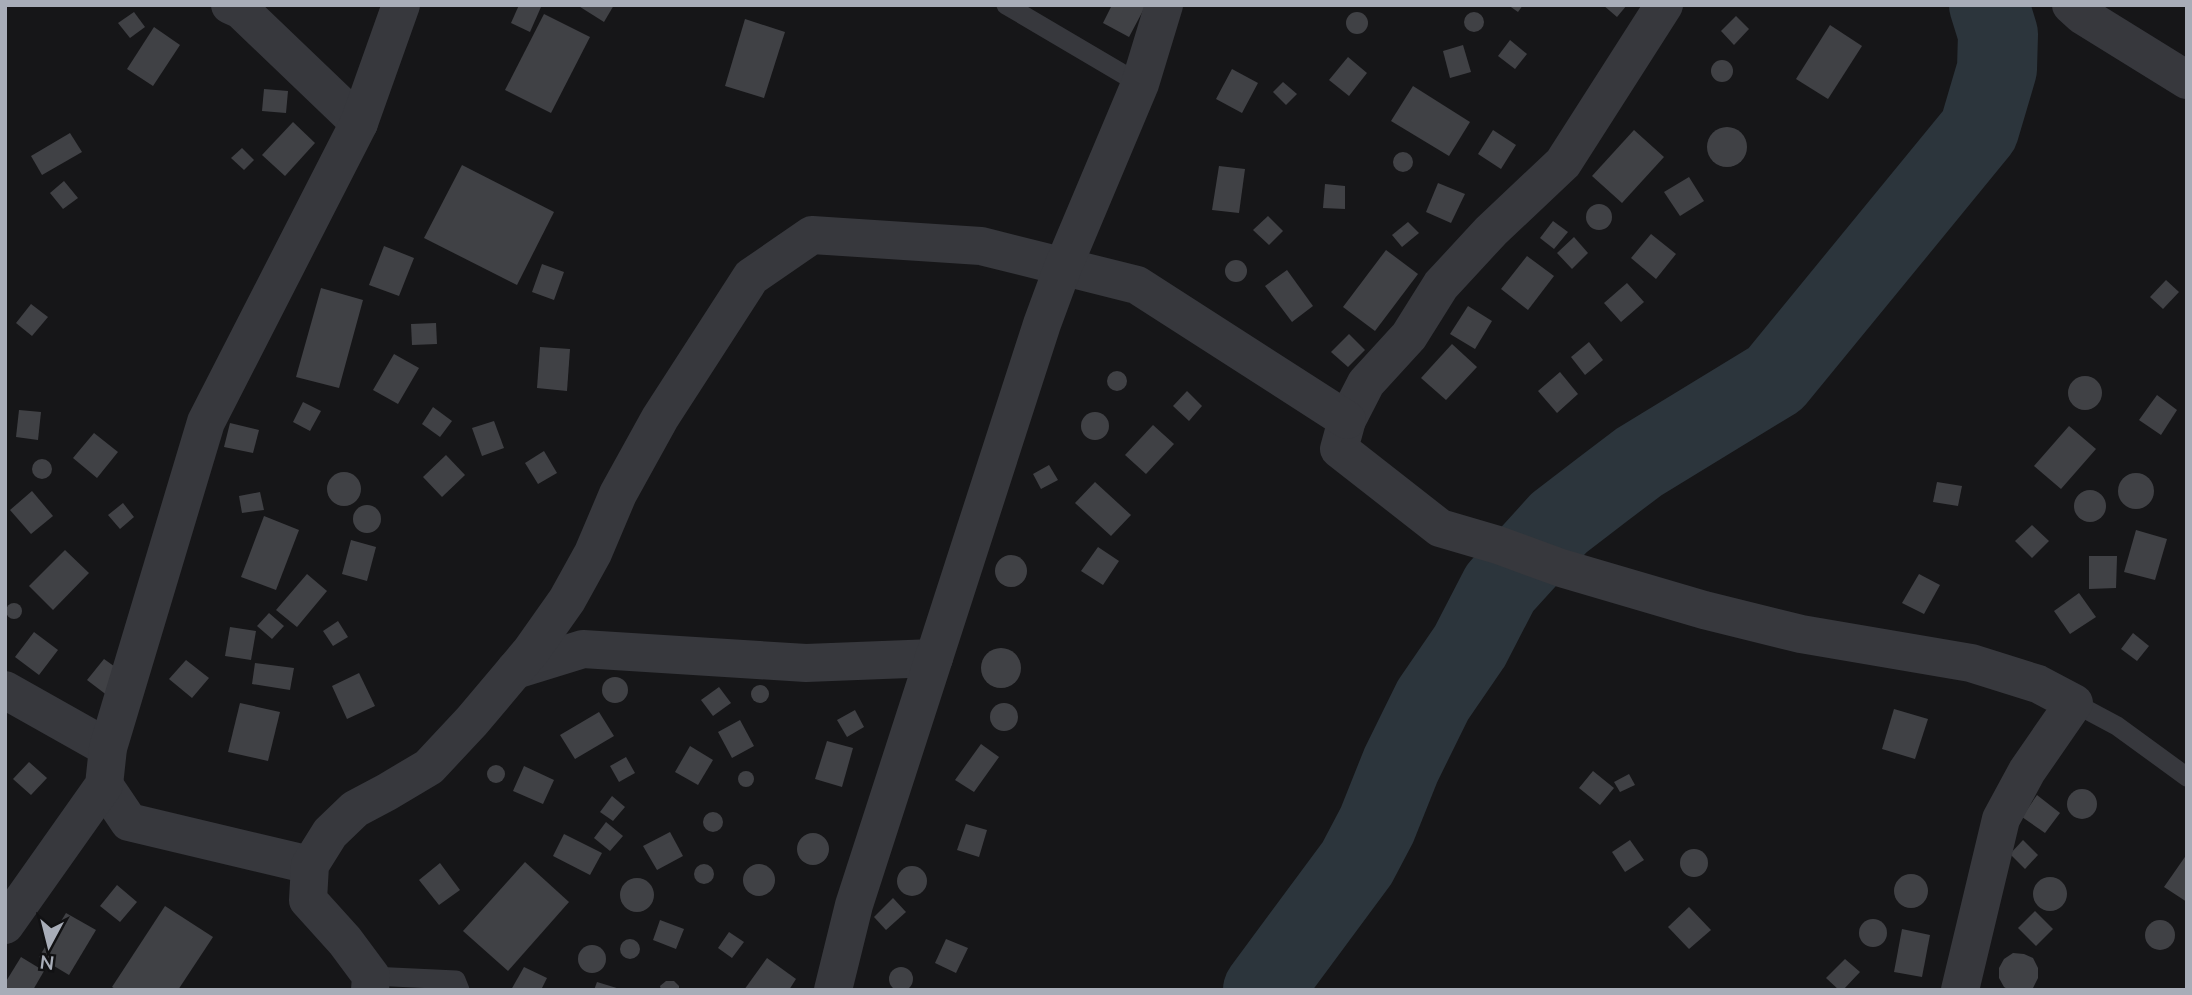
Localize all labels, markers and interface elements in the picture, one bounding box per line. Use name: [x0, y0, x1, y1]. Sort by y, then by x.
north arrow: [14, 911, 84, 981]
text: N: [38, 950, 56, 976]

